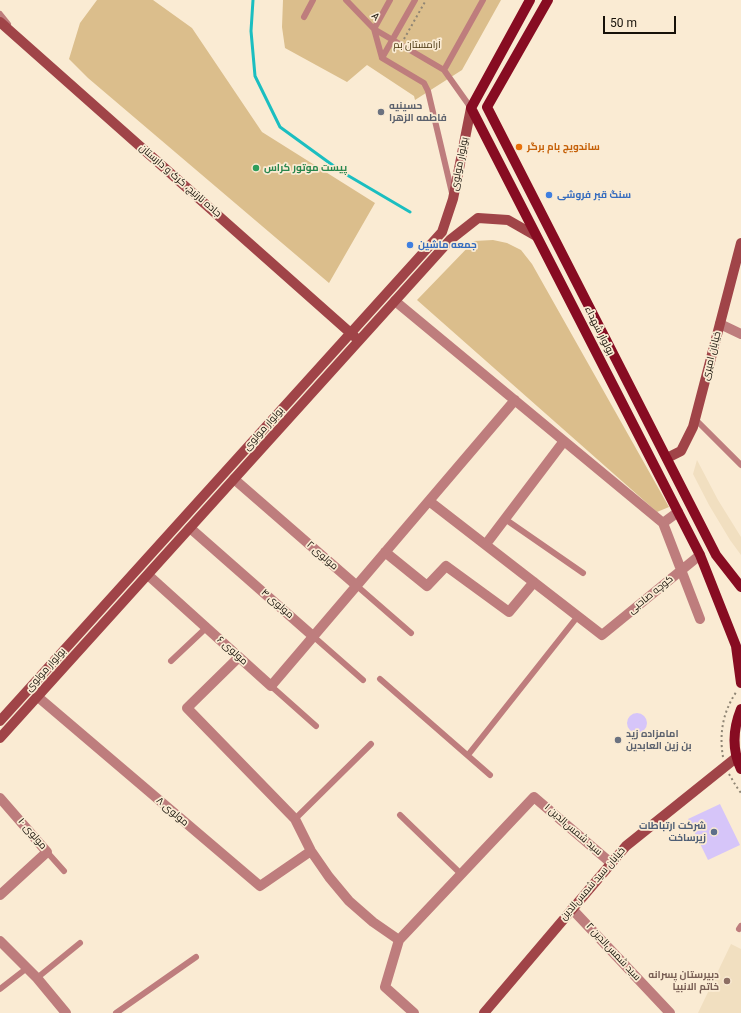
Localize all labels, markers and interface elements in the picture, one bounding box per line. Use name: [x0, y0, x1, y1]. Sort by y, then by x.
scale bar: [605, 8, 678, 34]
street label: A: [368, 10, 382, 24]
text: 50 m: [610, 16, 637, 30]
park label: آرامستان بم: [393, 39, 441, 51]
place label: حسینیه فاطمه الزهرا: [389, 100, 447, 124]
marker: حسینیه فاطمه الزهرا: [376, 107, 386, 117]
street label: بولوار مولوی: [449, 136, 471, 192]
place label: ساندویچ بام برگر: [527, 141, 600, 153]
street label: جاده نارتیچ، کرک و دارستان: [136, 142, 224, 220]
marker: ساندویچ بام برگر: [514, 142, 524, 152]
place label: پیست موتور کراس: [264, 162, 347, 174]
marker: پیست موتور کراس: [251, 163, 261, 173]
place label: سنگ قبر فروشی: [557, 189, 631, 201]
marker: سنگ قبر فروشی: [544, 190, 554, 200]
place label: جمعه ماشین: [418, 239, 477, 251]
marker: جمعه ماشین: [405, 240, 415, 250]
street label: بولوار شهداء: [582, 305, 616, 357]
street label: خیابان امیری: [700, 330, 724, 382]
street label: بولوار مولوی: [241, 405, 287, 453]
street label: مولوی ۲: [304, 539, 340, 573]
street label: کوچه صاحبی: [626, 573, 676, 617]
street label: مولوی ۴: [258, 587, 296, 621]
street label: مولوی ۶: [214, 634, 250, 668]
street label: بولوار مولوی: [23, 646, 69, 694]
place label: امامزاده زید بن زین العابدین: [626, 728, 692, 752]
marker: امامزاده زید بن زین العابدین: [613, 735, 623, 745]
street label: مولوی ۸: [153, 795, 191, 829]
street label: سید شمس‌الدین ۱: [542, 802, 604, 858]
street label: مولوی ۱۰: [15, 816, 49, 852]
place label: شرکت ارتباطات زیرساخت: [639, 820, 706, 844]
marker: شرکت ارتباطات زیرساخت: [709, 827, 719, 837]
street label: خیابان سید شمس‌الدین: [558, 845, 628, 923]
street label: سید شمس‌الدین ۲: [583, 921, 643, 983]
place label: دبیرستان پسرانه خاتم الانبیا: [648, 969, 719, 992]
marker: دبیرستان پسرانه خاتم الانبیا: [722, 976, 732, 986]

